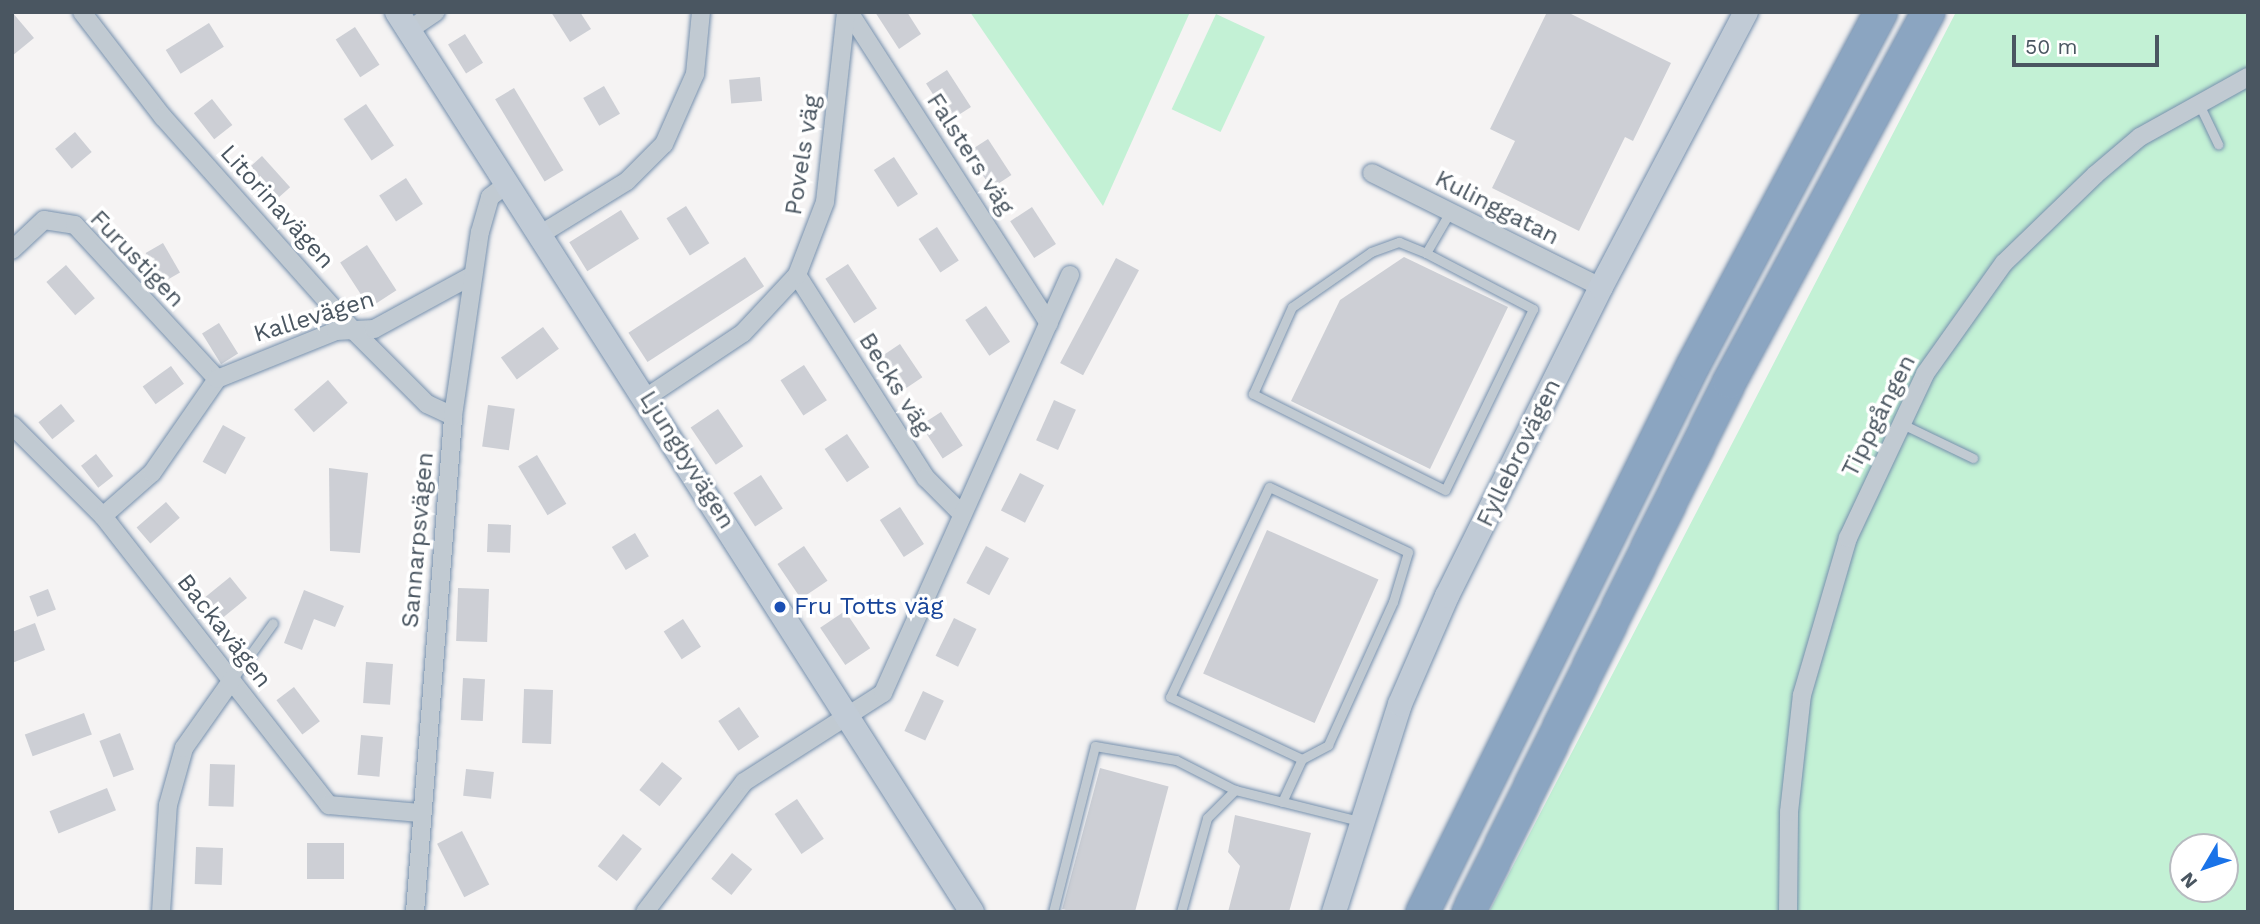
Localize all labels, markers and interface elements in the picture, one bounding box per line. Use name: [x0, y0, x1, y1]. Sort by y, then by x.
scale bar: [2015, 21, 2162, 65]
text: 50 m: [2025, 34, 2077, 59]
street label: Falsters väg: [920, 88, 1020, 220]
street label: Povels väg: [779, 93, 827, 217]
street label: Litorinavägen: [214, 139, 340, 275]
street label: Kulinggatan: [1430, 164, 1564, 252]
street label: Furustigen: [84, 205, 190, 313]
street label: Kallevägen: [250, 285, 378, 349]
street label: Becks väg: [852, 327, 938, 441]
street label: Tippgången: [1836, 350, 1922, 482]
street label: Fyllebrovägen: [1471, 374, 1567, 532]
street label: Ljungbyvägen: [633, 386, 741, 534]
street label: Sannarpsvägen: [396, 451, 440, 629]
street label: Backavägen: [171, 568, 277, 694]
place label: Fru Totts väg: [794, 593, 944, 621]
marker: Fru Totts väg: [772, 599, 788, 615]
north arrow: [2169, 833, 2239, 903]
text: N: [2175, 868, 2202, 893]

